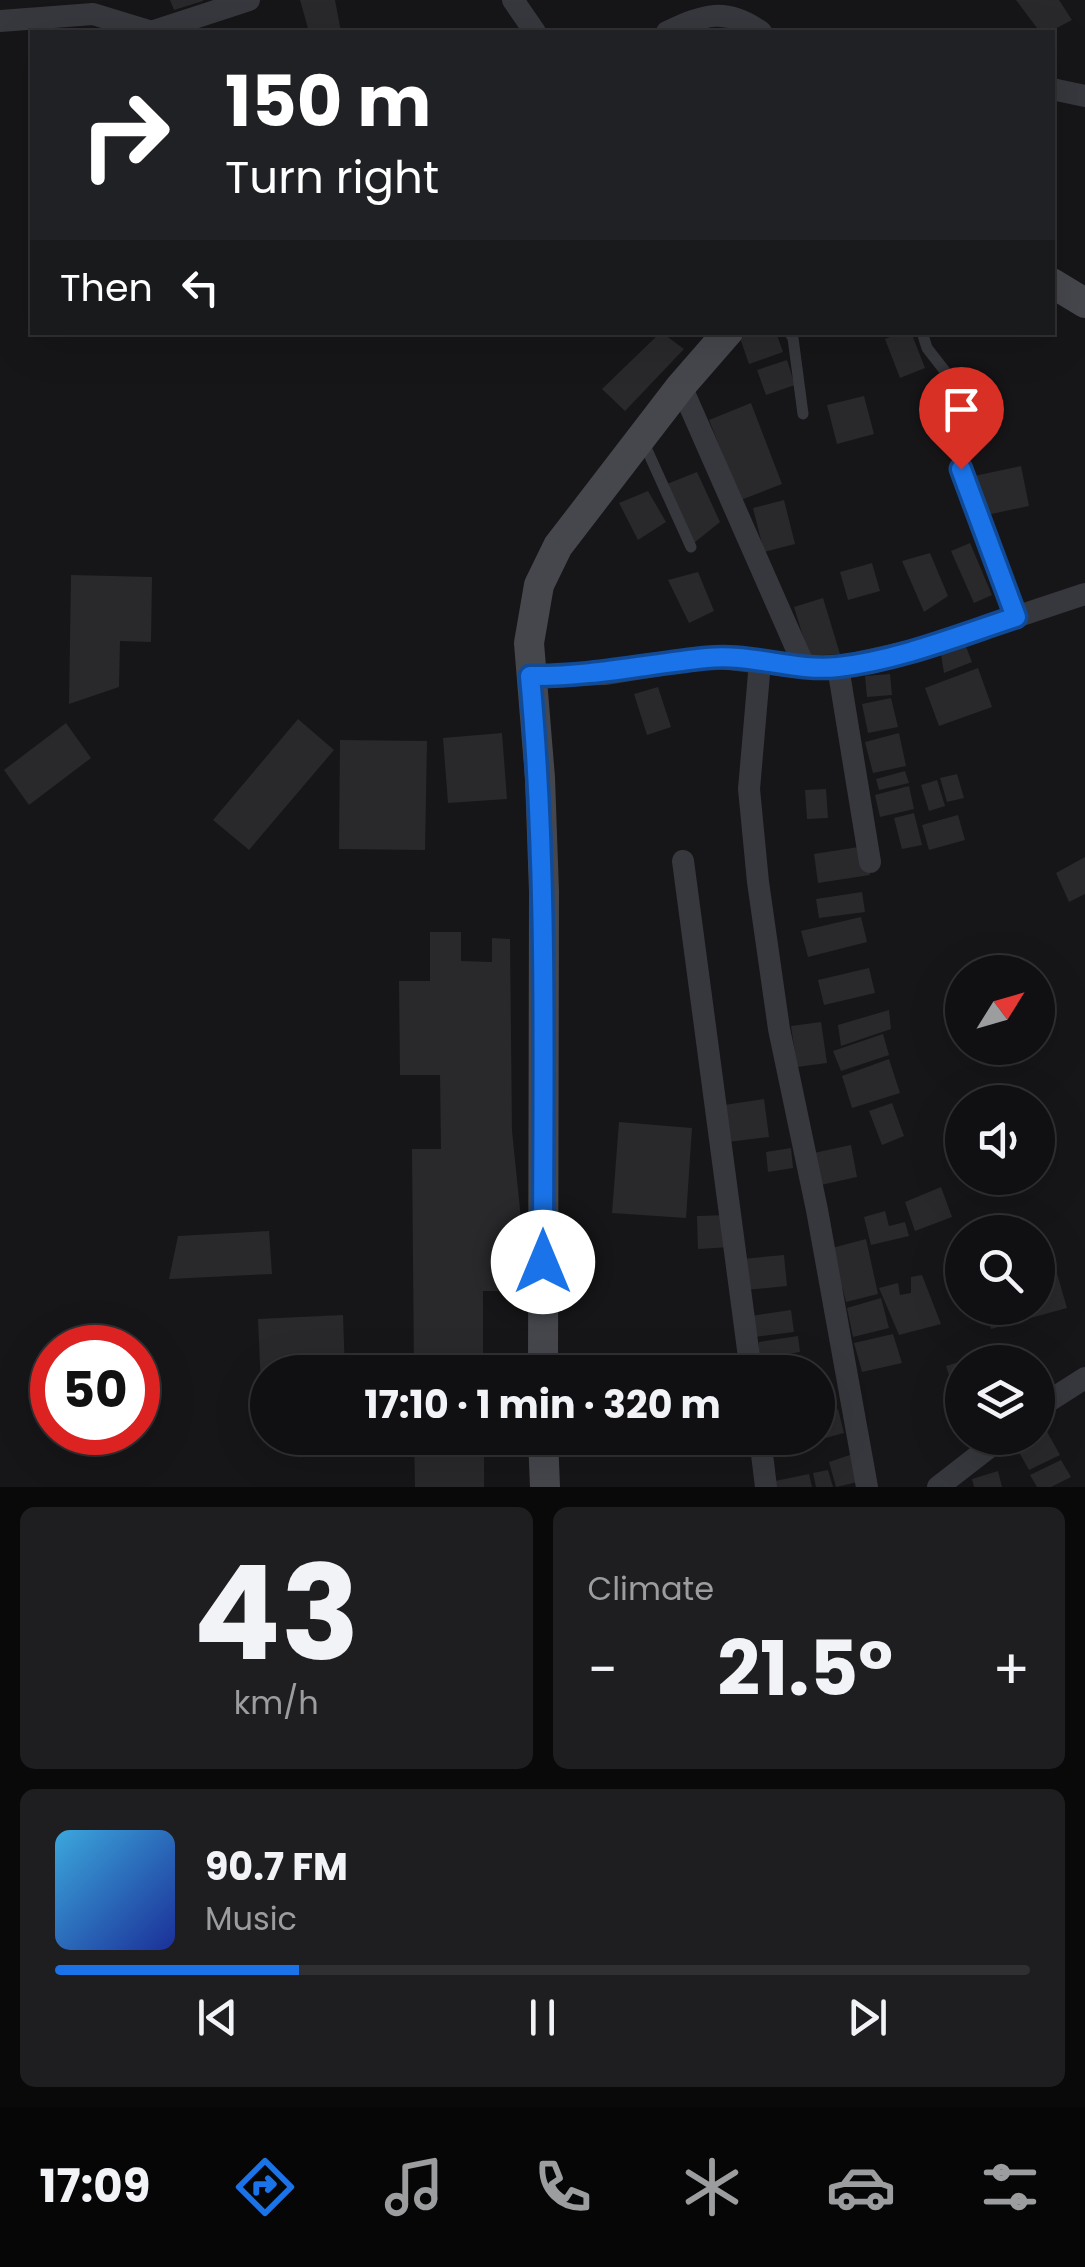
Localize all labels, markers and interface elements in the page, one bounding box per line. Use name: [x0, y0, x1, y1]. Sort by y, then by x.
text: 150 m: [225, 52, 431, 151]
icon: right: [60, 70, 190, 200]
text: Turn right: [225, 146, 439, 209]
icon: left: [173, 260, 228, 315]
text: Then: [60, 261, 153, 314]
pin: [919, 367, 1004, 470]
icon: arrive: [934, 382, 989, 437]
north arrow: [945, 955, 1055, 1065]
map controls: [945, 955, 1055, 1455]
button: sound: [945, 1085, 1055, 1195]
position arrow: [491, 1210, 595, 1314]
button: search: [945, 1215, 1055, 1325]
speed limit sign: 50: [30, 1325, 160, 1455]
button: layers: [945, 1345, 1055, 1455]
text: 17:10 · 1 min · 320 m: [364, 1378, 721, 1431]
text: 43: [193, 1522, 360, 1705]
text: Climate: [588, 1566, 714, 1611]
text: 21.5°: [717, 1616, 893, 1721]
text: −: [588, 1631, 618, 1708]
text: +: [992, 1631, 1030, 1708]
text: km/h: [234, 1680, 319, 1725]
text: 90.7 FM: [205, 1840, 348, 1893]
text: Music: [205, 1896, 297, 1941]
icon: previous: [190, 1990, 245, 2045]
icon: pause: [515, 1990, 570, 2045]
icon: next: [840, 1990, 895, 2045]
icon: directions: [230, 2152, 300, 2222]
icon: music: [379, 2152, 449, 2222]
icon: phone: [528, 2152, 598, 2222]
icon: climate: [677, 2152, 747, 2222]
icon: car: [826, 2152, 896, 2222]
icon: filters: [975, 2152, 1045, 2222]
text: 17:09: [40, 2155, 150, 2218]

